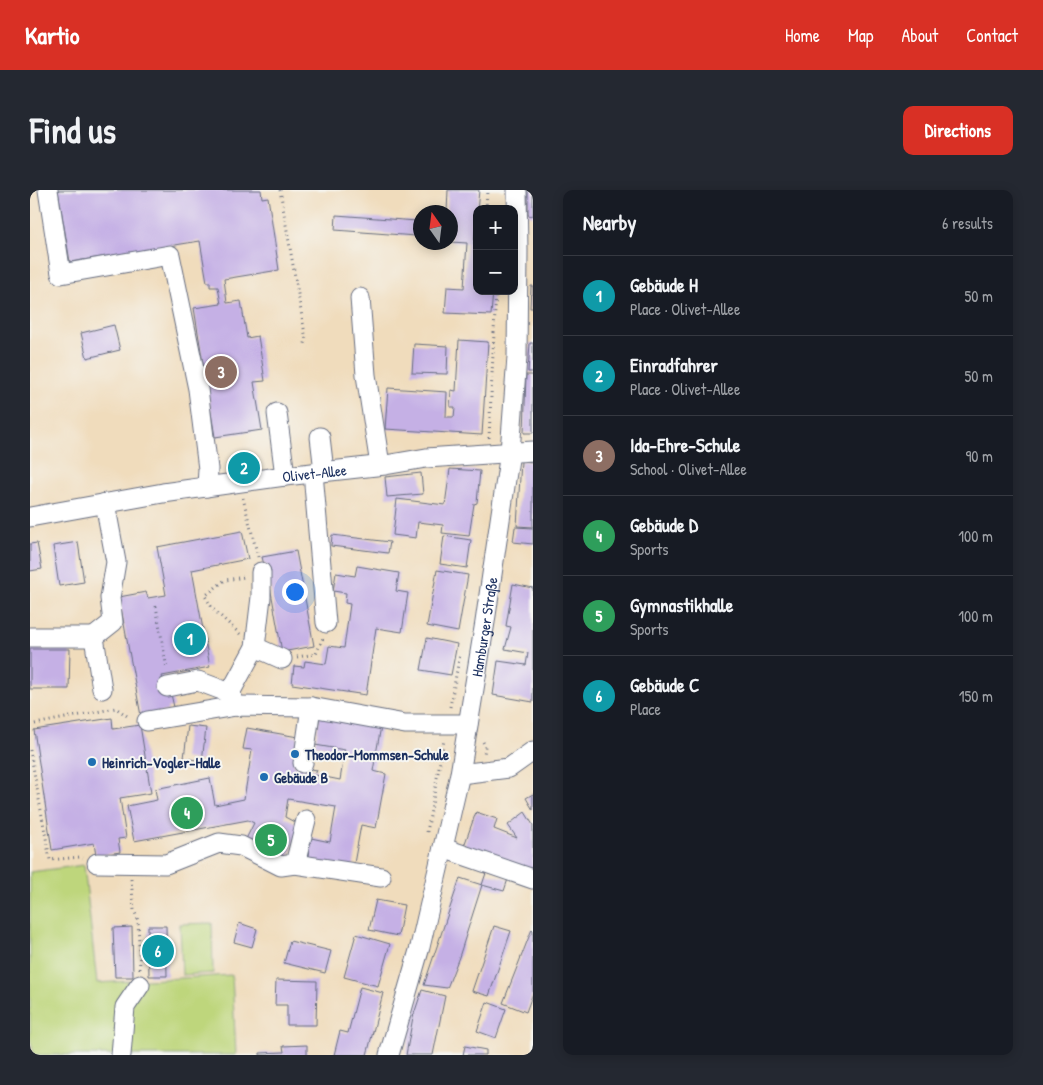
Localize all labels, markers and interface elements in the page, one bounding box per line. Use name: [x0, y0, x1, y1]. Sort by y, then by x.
text: Kartio: [25, 19, 80, 51]
text: Home: [785, 23, 820, 48]
text: Map: [848, 23, 873, 48]
text: About: [901, 23, 938, 48]
text: Contact: [966, 23, 1018, 48]
button: Directions: [903, 106, 1013, 155]
text: Find us: [30, 107, 116, 154]
north arrow: [413, 205, 458, 250]
map controls: [473, 205, 518, 295]
button: +: [473, 205, 518, 250]
text: Nearby: [583, 208, 636, 237]
text: 6 results: [942, 212, 993, 234]
button: −: [473, 250, 518, 295]
text: Gebäude H: [630, 272, 698, 298]
text: 1: [596, 285, 602, 307]
text: 50 m: [965, 285, 993, 307]
text: Place · Olivet-Allee: [630, 298, 740, 320]
text: Einradfahrer: [630, 352, 718, 378]
pin: 3: [205, 353, 237, 391]
text: 2: [595, 365, 603, 387]
text: 50 m: [965, 365, 993, 387]
text: Place · Olivet-Allee: [630, 378, 740, 400]
text: Ida-Ehre-Schule: [630, 432, 740, 458]
text: 3: [595, 445, 603, 467]
text: 90 m: [965, 445, 993, 467]
pin: 2: [228, 449, 260, 487]
text: School · Olivet-Allee: [630, 458, 747, 480]
street label: Olivet-Allee: [281, 459, 348, 487]
text: Gebäude D: [630, 512, 698, 538]
text: 4: [596, 525, 602, 547]
text: 100 m: [958, 525, 993, 547]
text: Sports: [630, 538, 668, 560]
street label: Hamburger Straße: [466, 576, 502, 678]
your location: [282, 579, 308, 605]
text: Gymnastikhalle: [630, 592, 733, 618]
text: 5: [596, 605, 602, 627]
text: 100 m: [958, 605, 993, 627]
text: Sports: [630, 618, 668, 640]
pin: 1: [174, 620, 206, 658]
text: Gebäude C: [630, 672, 699, 698]
text: 6: [596, 685, 602, 707]
text: 150 m: [959, 685, 993, 707]
text: Place: [630, 698, 661, 720]
place label: Theodor-Mommsen-Schule: [304, 744, 449, 765]
marker: Theodor-Mommsen-Schule: [289, 748, 301, 760]
place label: Heinrich-Vogler-Halle: [102, 752, 221, 774]
marker: Heinrich-Vogler-Halle: [86, 756, 98, 768]
place label: Gebäude B: [274, 767, 329, 788]
marker: Gebäude B: [258, 771, 270, 783]
pin: 4: [171, 794, 203, 832]
pin: 5: [255, 821, 287, 859]
pin: 6: [142, 932, 174, 970]

